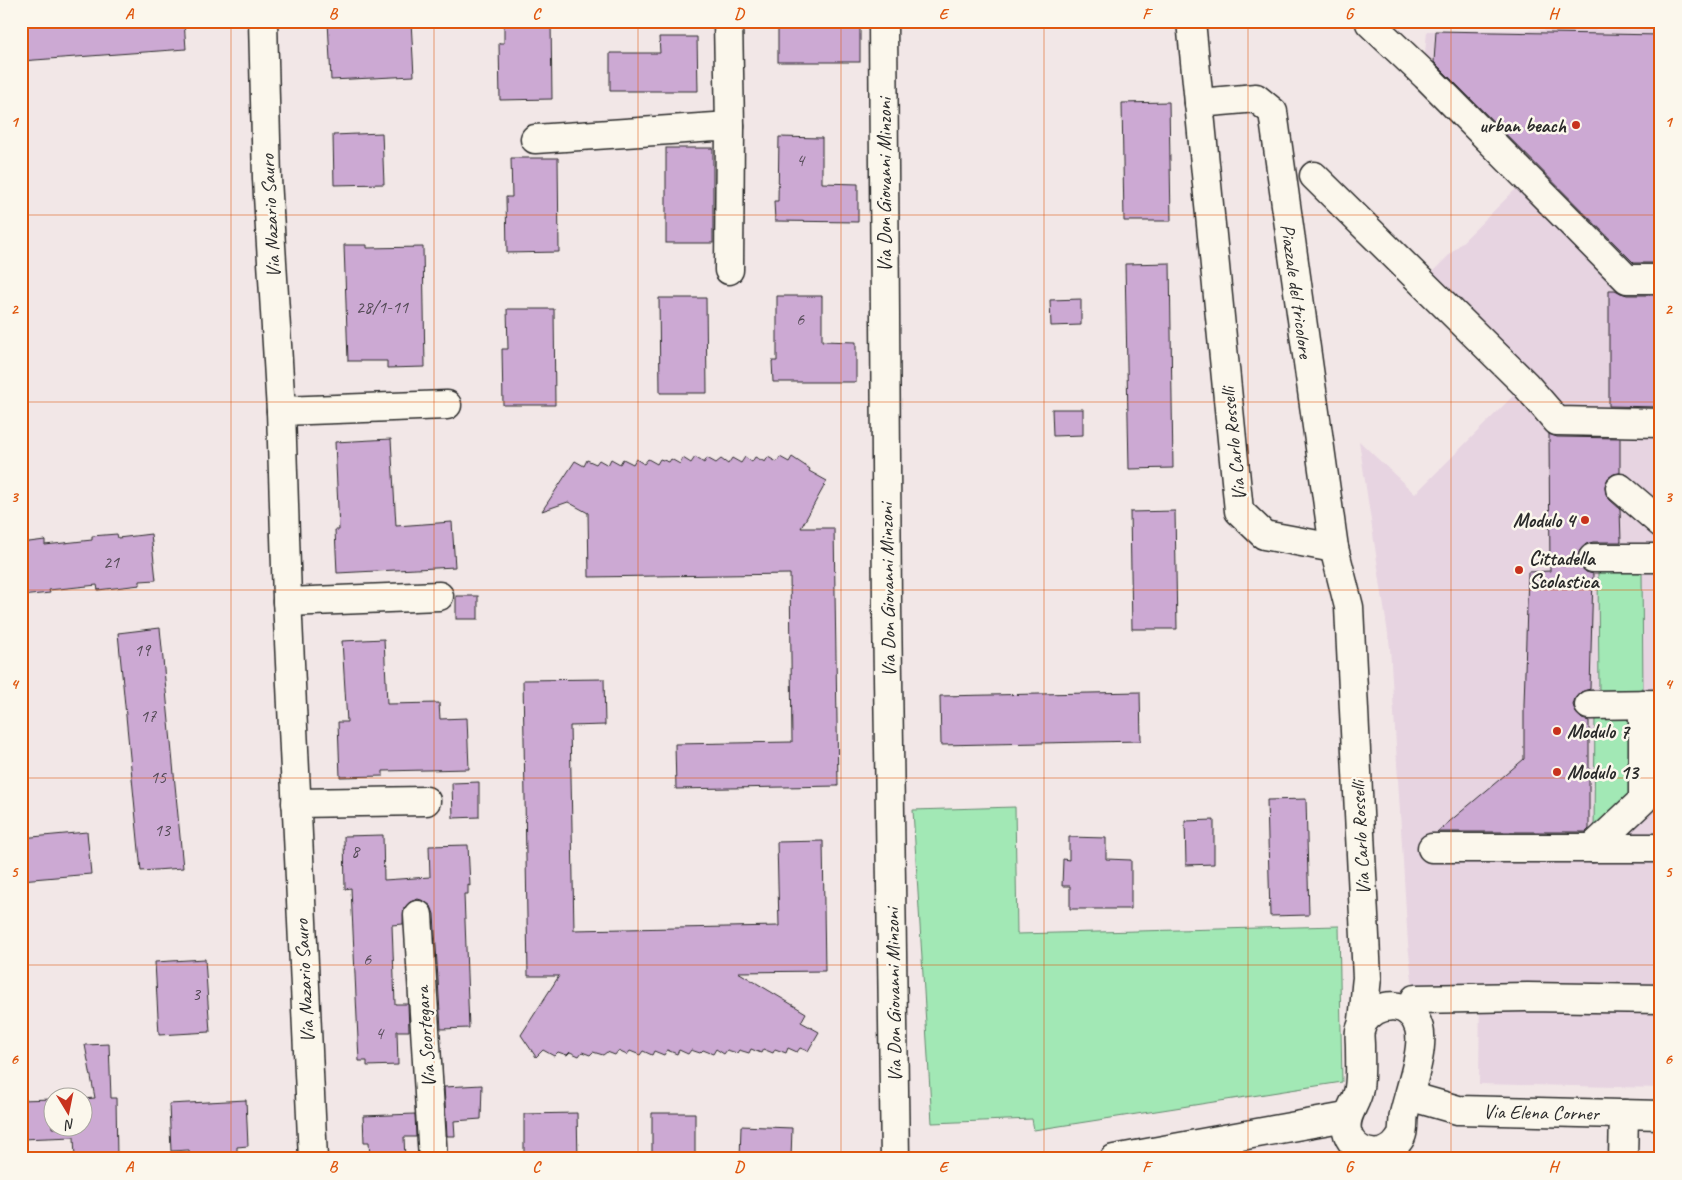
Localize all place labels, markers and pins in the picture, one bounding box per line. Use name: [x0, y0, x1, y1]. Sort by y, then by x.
place label: urban beach: [1479, 113, 1567, 138]
marker: urban beach: [1570, 119, 1582, 131]
place label: Modulo 4: [1513, 508, 1578, 533]
marker: Modulo 4: [1579, 514, 1591, 526]
place label: Cittadella Scolastica: [1529, 546, 1601, 594]
marker: Cittadella Scolastica: [1513, 564, 1525, 576]
place label: Modulo 7: [1567, 719, 1631, 744]
marker: Modulo 7: [1551, 725, 1563, 737]
place label: Modulo 13: [1567, 760, 1640, 785]
marker: Modulo 13: [1551, 766, 1563, 778]

